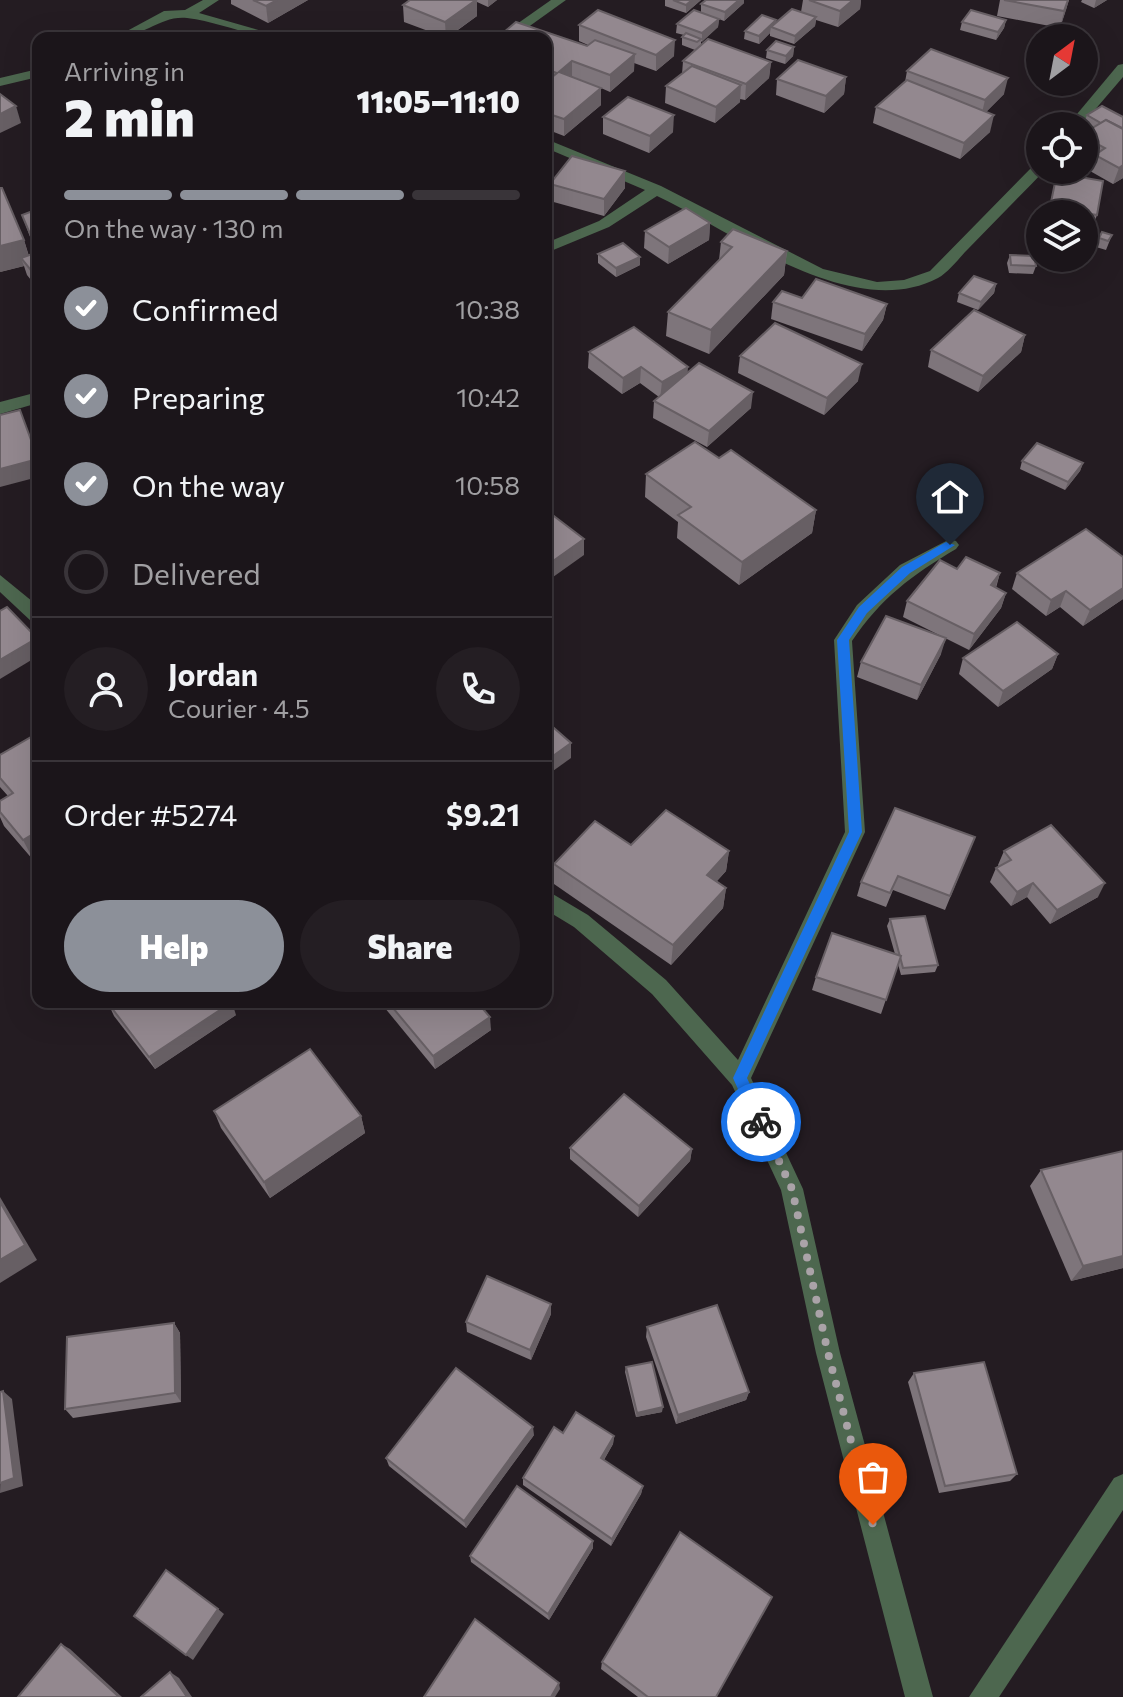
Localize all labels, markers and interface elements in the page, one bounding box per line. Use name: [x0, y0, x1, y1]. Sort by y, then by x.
north arrow: [1026, 24, 1098, 96]
map controls: [1026, 24, 1098, 272]
text: Arriving in: [64, 55, 185, 86]
text: 11:05–11:10: [356, 82, 520, 119]
text: 2 min: [64, 84, 195, 148]
button: locate: [1026, 112, 1098, 184]
button: layers: [1026, 200, 1098, 272]
text: On the way · 130 m: [64, 212, 283, 243]
icon: check: [64, 286, 108, 330]
text: Confirmed: [132, 290, 279, 327]
text: 10:38: [455, 293, 520, 324]
icon: check: [64, 374, 108, 418]
text: Preparing: [132, 378, 265, 415]
text: 10:42: [456, 381, 520, 412]
icon: check: [64, 462, 108, 506]
pin: [916, 463, 984, 545]
text: On the way: [132, 466, 285, 503]
text: 10:58: [455, 469, 520, 500]
icon: home: [928, 475, 972, 519]
text: Delivered: [132, 554, 261, 591]
button: person: [64, 647, 148, 731]
button: phone: [436, 647, 520, 731]
text: Jordan: [168, 655, 258, 692]
text: Courier · 4.5: [168, 692, 310, 723]
text: Order #5274: [64, 795, 237, 832]
text: $9.21: [446, 795, 520, 832]
button: Help: [64, 900, 284, 992]
button: Share: [300, 900, 520, 992]
courier: [721, 1082, 801, 1162]
icon: bike: [739, 1100, 783, 1144]
pin: [839, 1443, 907, 1525]
icon: bag: [851, 1455, 895, 1499]

